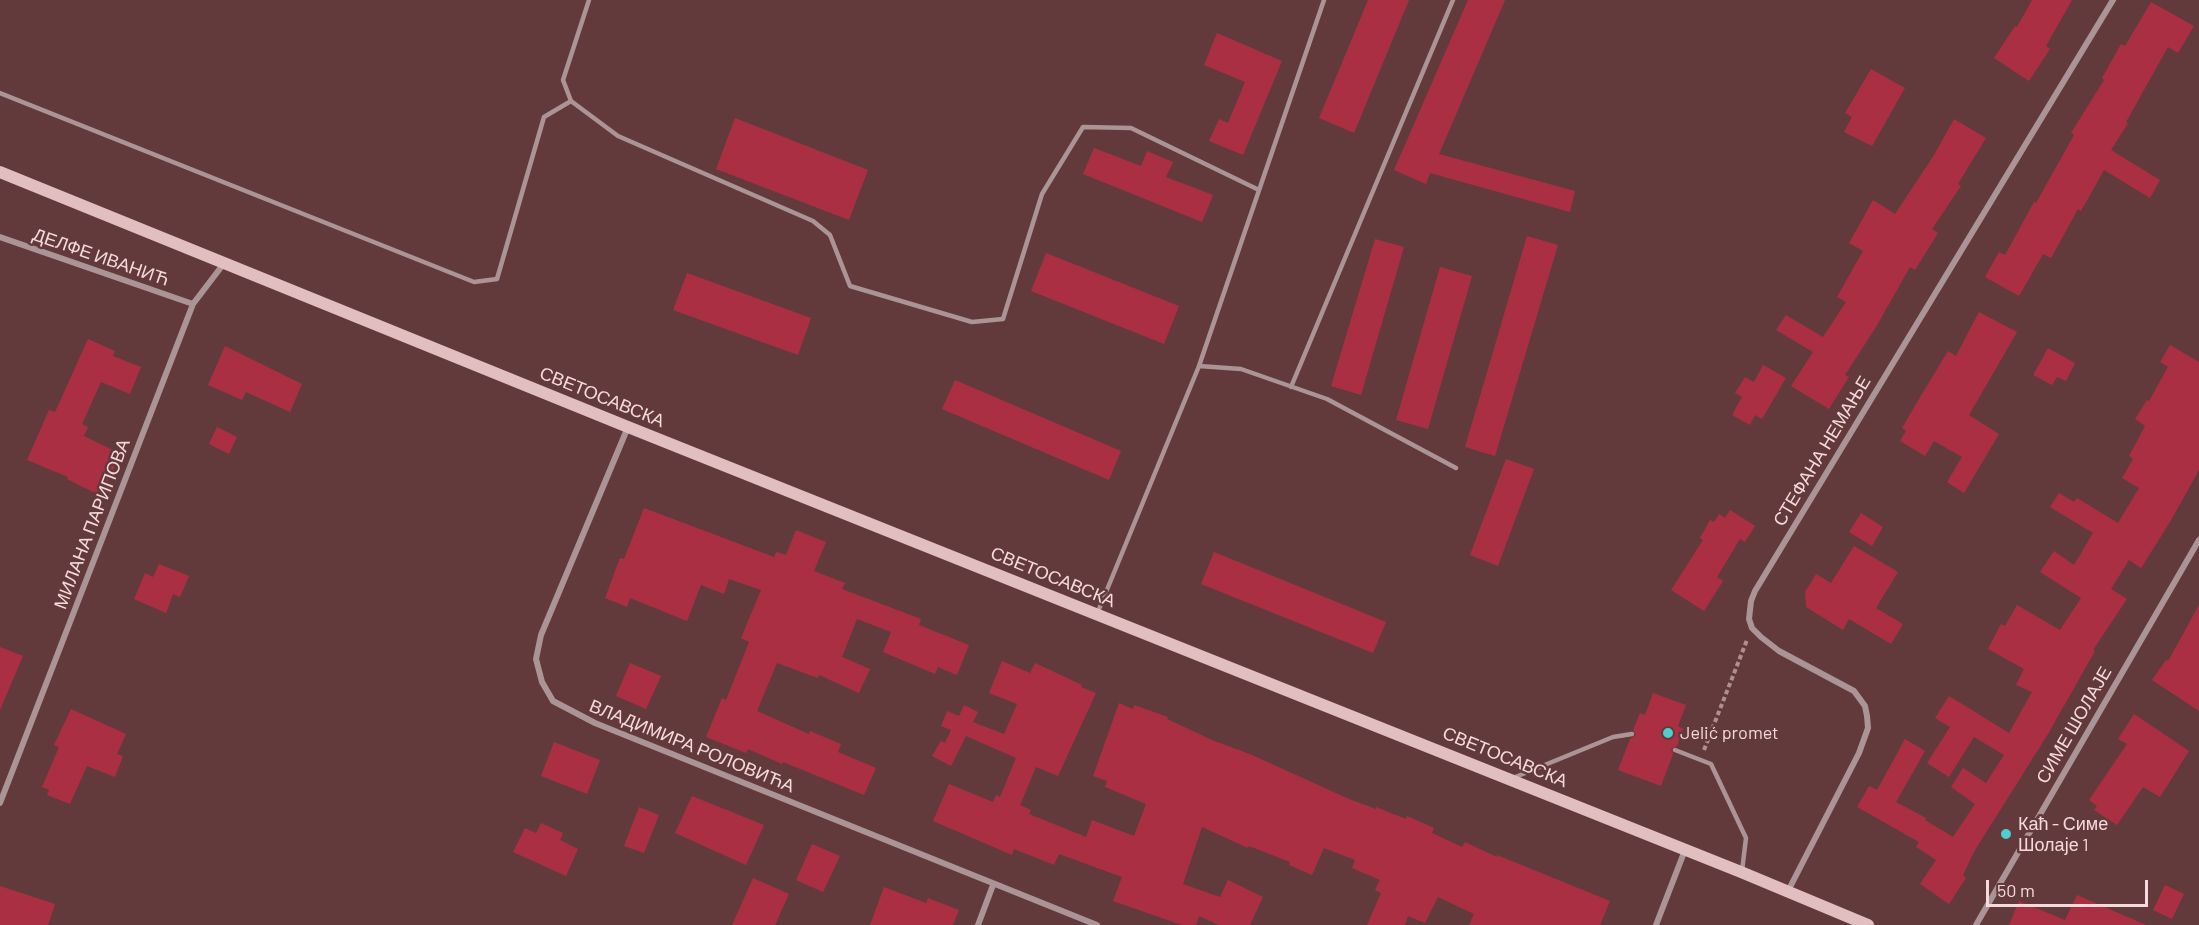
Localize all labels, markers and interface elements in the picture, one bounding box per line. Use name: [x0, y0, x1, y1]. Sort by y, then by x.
street label: ДЕЛФЕ ИВАНИЋ: [30, 224, 172, 290]
street label: СВЕТОСАВСКА: [536, 362, 668, 432]
street label: СТЕФАНА НЕМАЊЕ: [1769, 372, 1875, 530]
street label: МИЛАНА ПАРИПОВА: [50, 436, 134, 612]
street label: СВЕТОСАВСКА: [987, 542, 1119, 612]
street label: СИМЕ ШОЛАЈЕ: [2032, 663, 2116, 787]
street label: ВЛАДИМИРА РОЛОВИЋА: [586, 695, 798, 797]
street label: СВЕТОСАВСКА: [1439, 722, 1571, 792]
place label: Jelić promet: [1680, 722, 1779, 744]
marker: Jelić promet: [1661, 726, 1675, 740]
place label: Каћ - Симе Шолаје 1: [2018, 813, 2108, 856]
marker: Каћ - Симе Шолаје 1: [1999, 827, 2013, 841]
scale bar: [1989, 868, 2151, 906]
text: 50 m: [1997, 879, 2035, 901]

